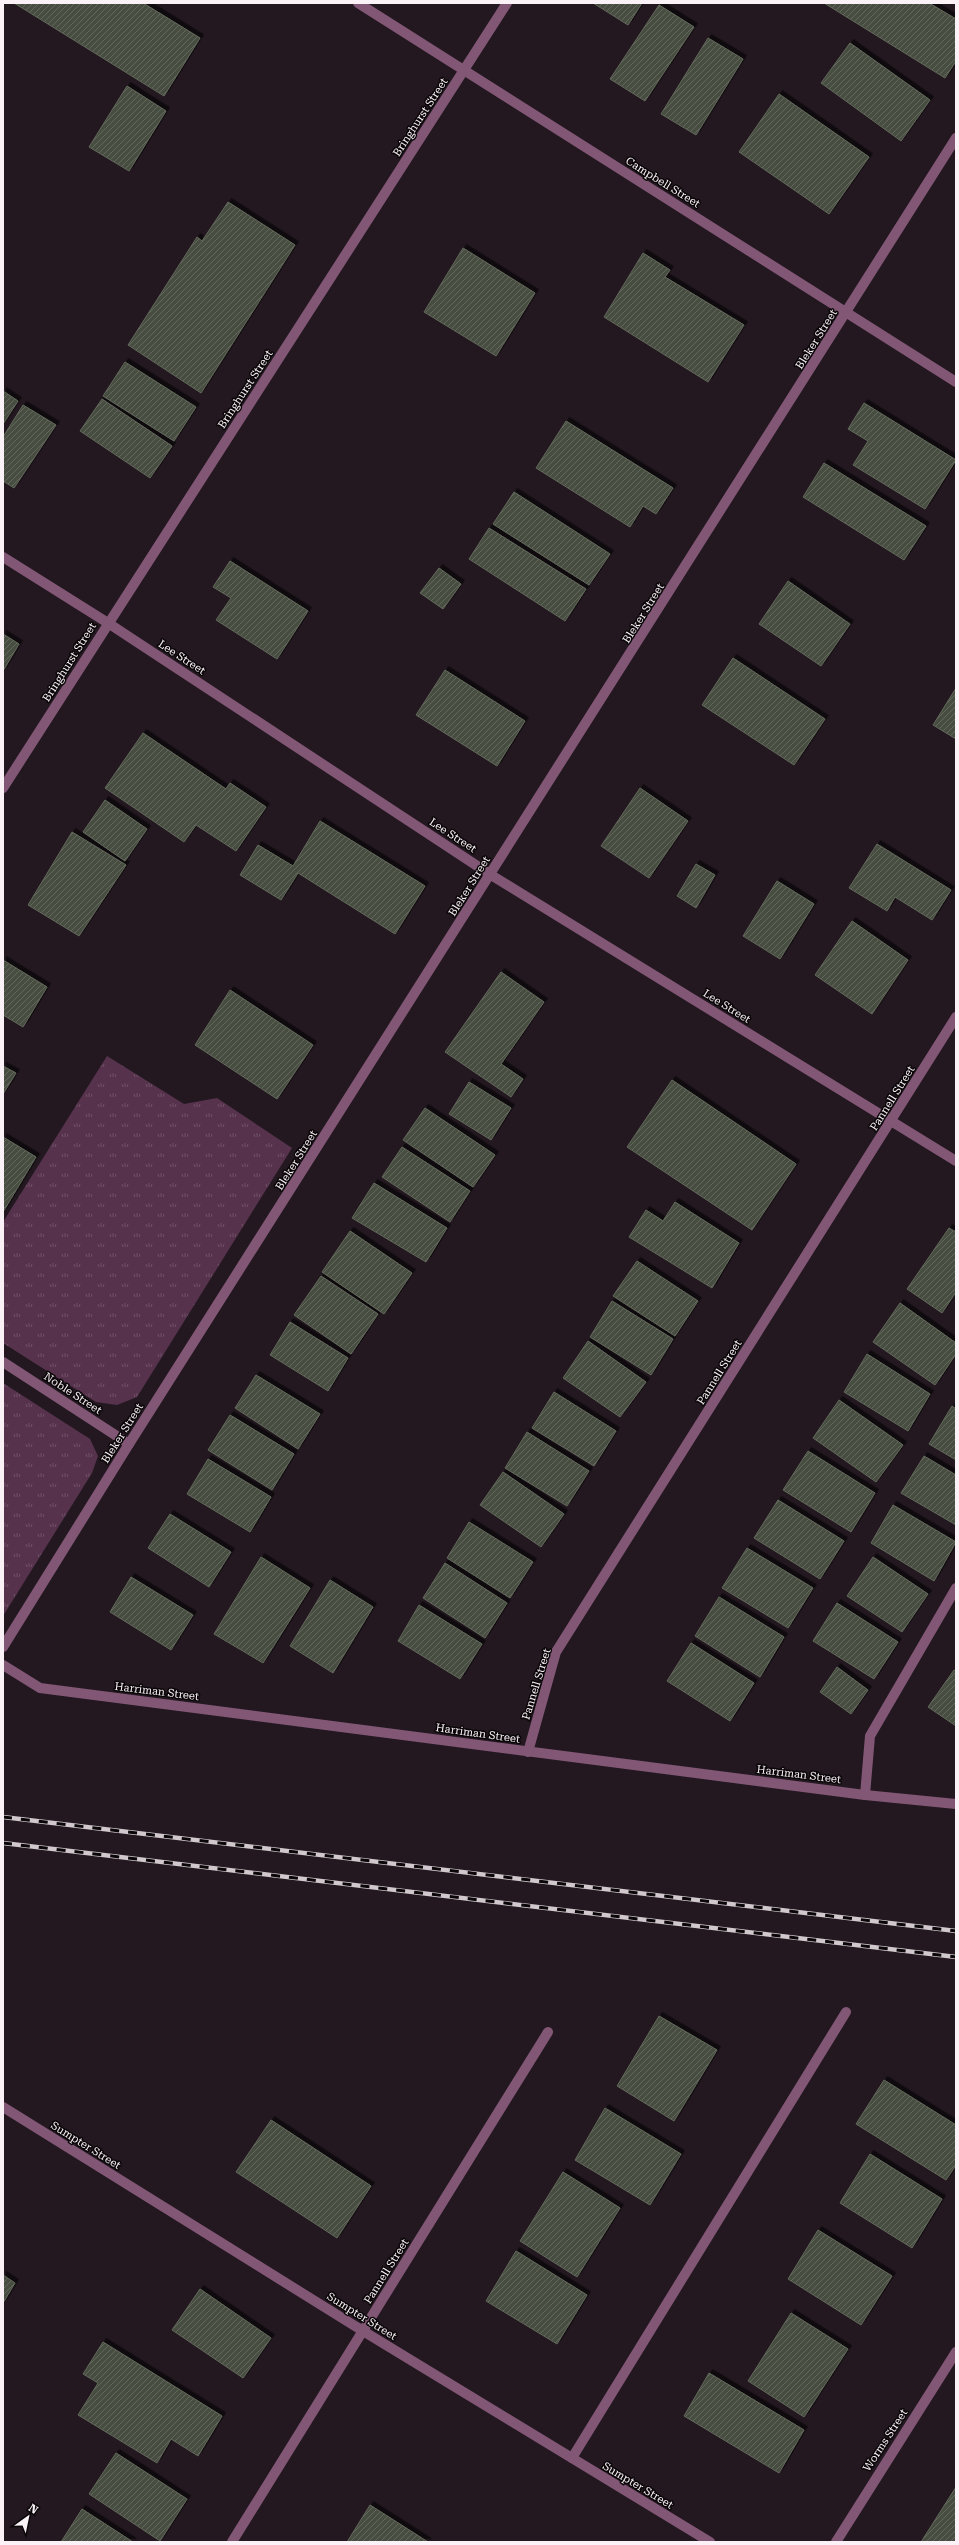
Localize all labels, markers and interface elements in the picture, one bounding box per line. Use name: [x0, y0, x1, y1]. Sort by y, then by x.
street label: Bringhurst Street: [390, 76, 451, 159]
street label: Campbell Street: [623, 154, 702, 211]
street label: Bleker Street: [793, 307, 840, 372]
street label: Bringhurst Street: [215, 348, 276, 431]
street label: Bleker Street: [620, 581, 667, 646]
street label: Bringhurst Street: [40, 620, 99, 704]
street label: Lee Street: [156, 637, 208, 677]
street label: Lee Street: [427, 815, 479, 855]
street label: Bleker Street: [446, 854, 493, 919]
street label: Lee Street: [701, 987, 753, 1026]
street label: Pannell Street: [867, 1063, 918, 1133]
street label: Bleker Street: [273, 1128, 320, 1193]
street label: Pannell Street: [694, 1337, 745, 1407]
street label: Noble Street: [41, 1370, 104, 1417]
street label: Bleker Street: [99, 1401, 146, 1466]
street label: Pannell Street: [519, 1647, 554, 1721]
street label: Harriman Street: [114, 1680, 200, 1703]
street label: Harriman Street: [435, 1721, 521, 1746]
street label: Harriman Street: [756, 1763, 842, 1786]
street label: Sumpter Street: [48, 2119, 123, 2172]
street label: Pannell Street: [361, 2236, 412, 2306]
street label: Sumpter Street: [324, 2290, 399, 2343]
street label: Worms Street: [860, 2407, 910, 2474]
street label: Sumpter Street: [600, 2459, 675, 2512]
north arrow: [8, 2497, 48, 2537]
text: N: [26, 2501, 41, 2517]

